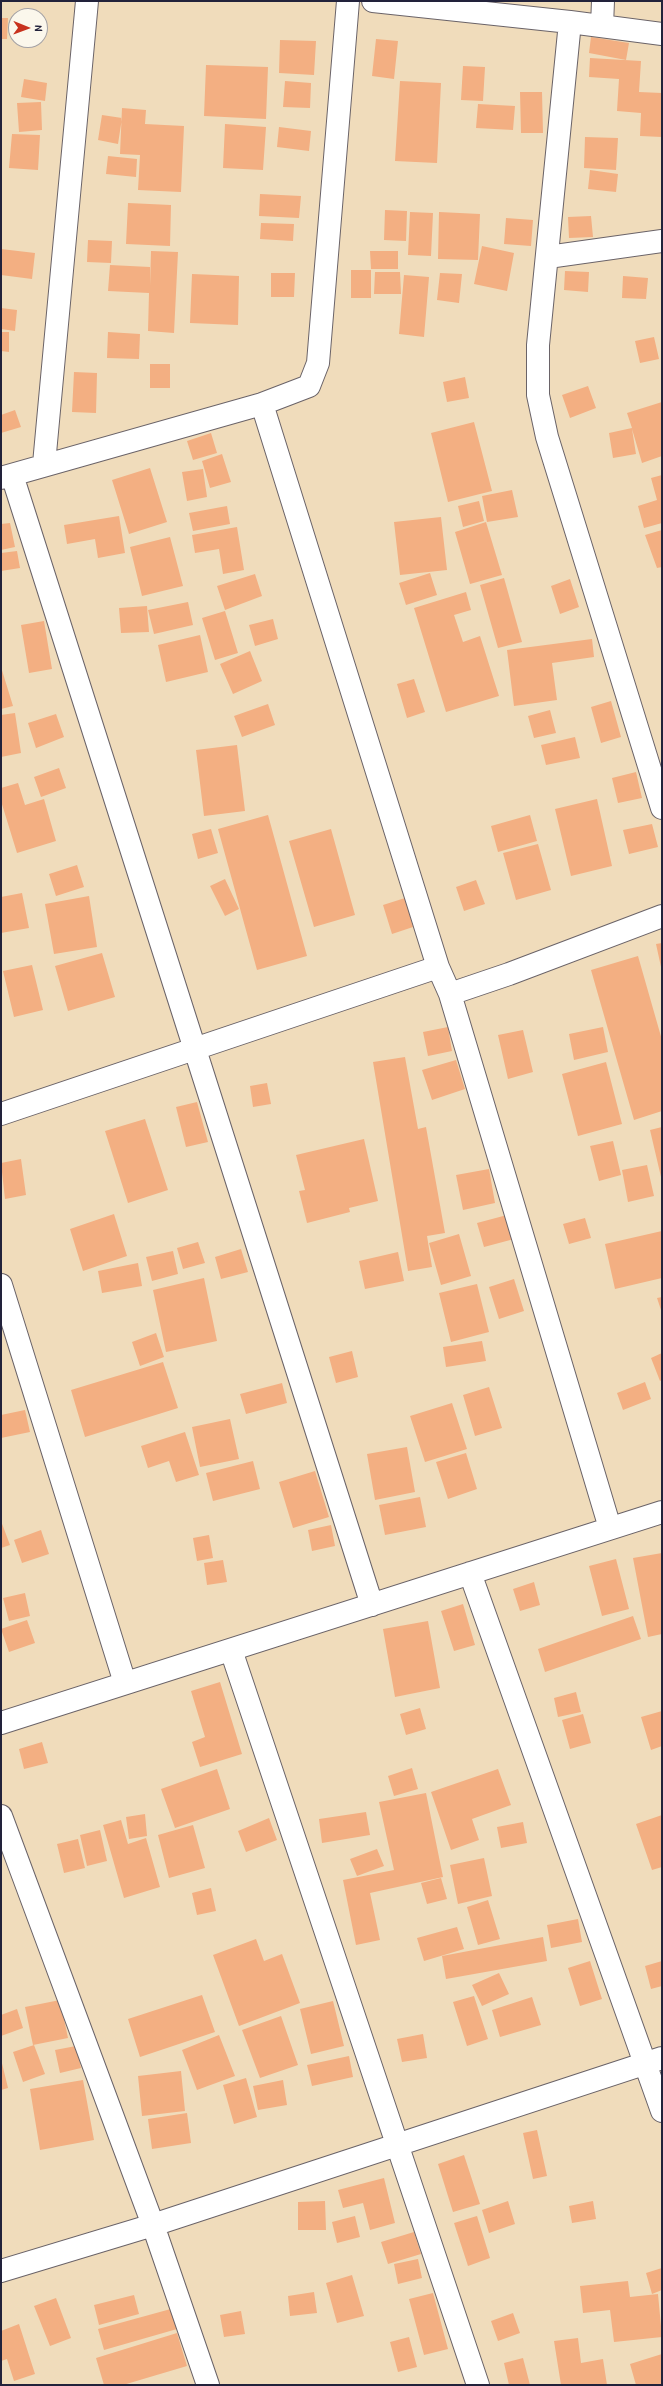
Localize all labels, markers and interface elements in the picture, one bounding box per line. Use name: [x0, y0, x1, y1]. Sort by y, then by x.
north arrow: [8, 8, 48, 48]
text: N: [32, 25, 46, 31]

